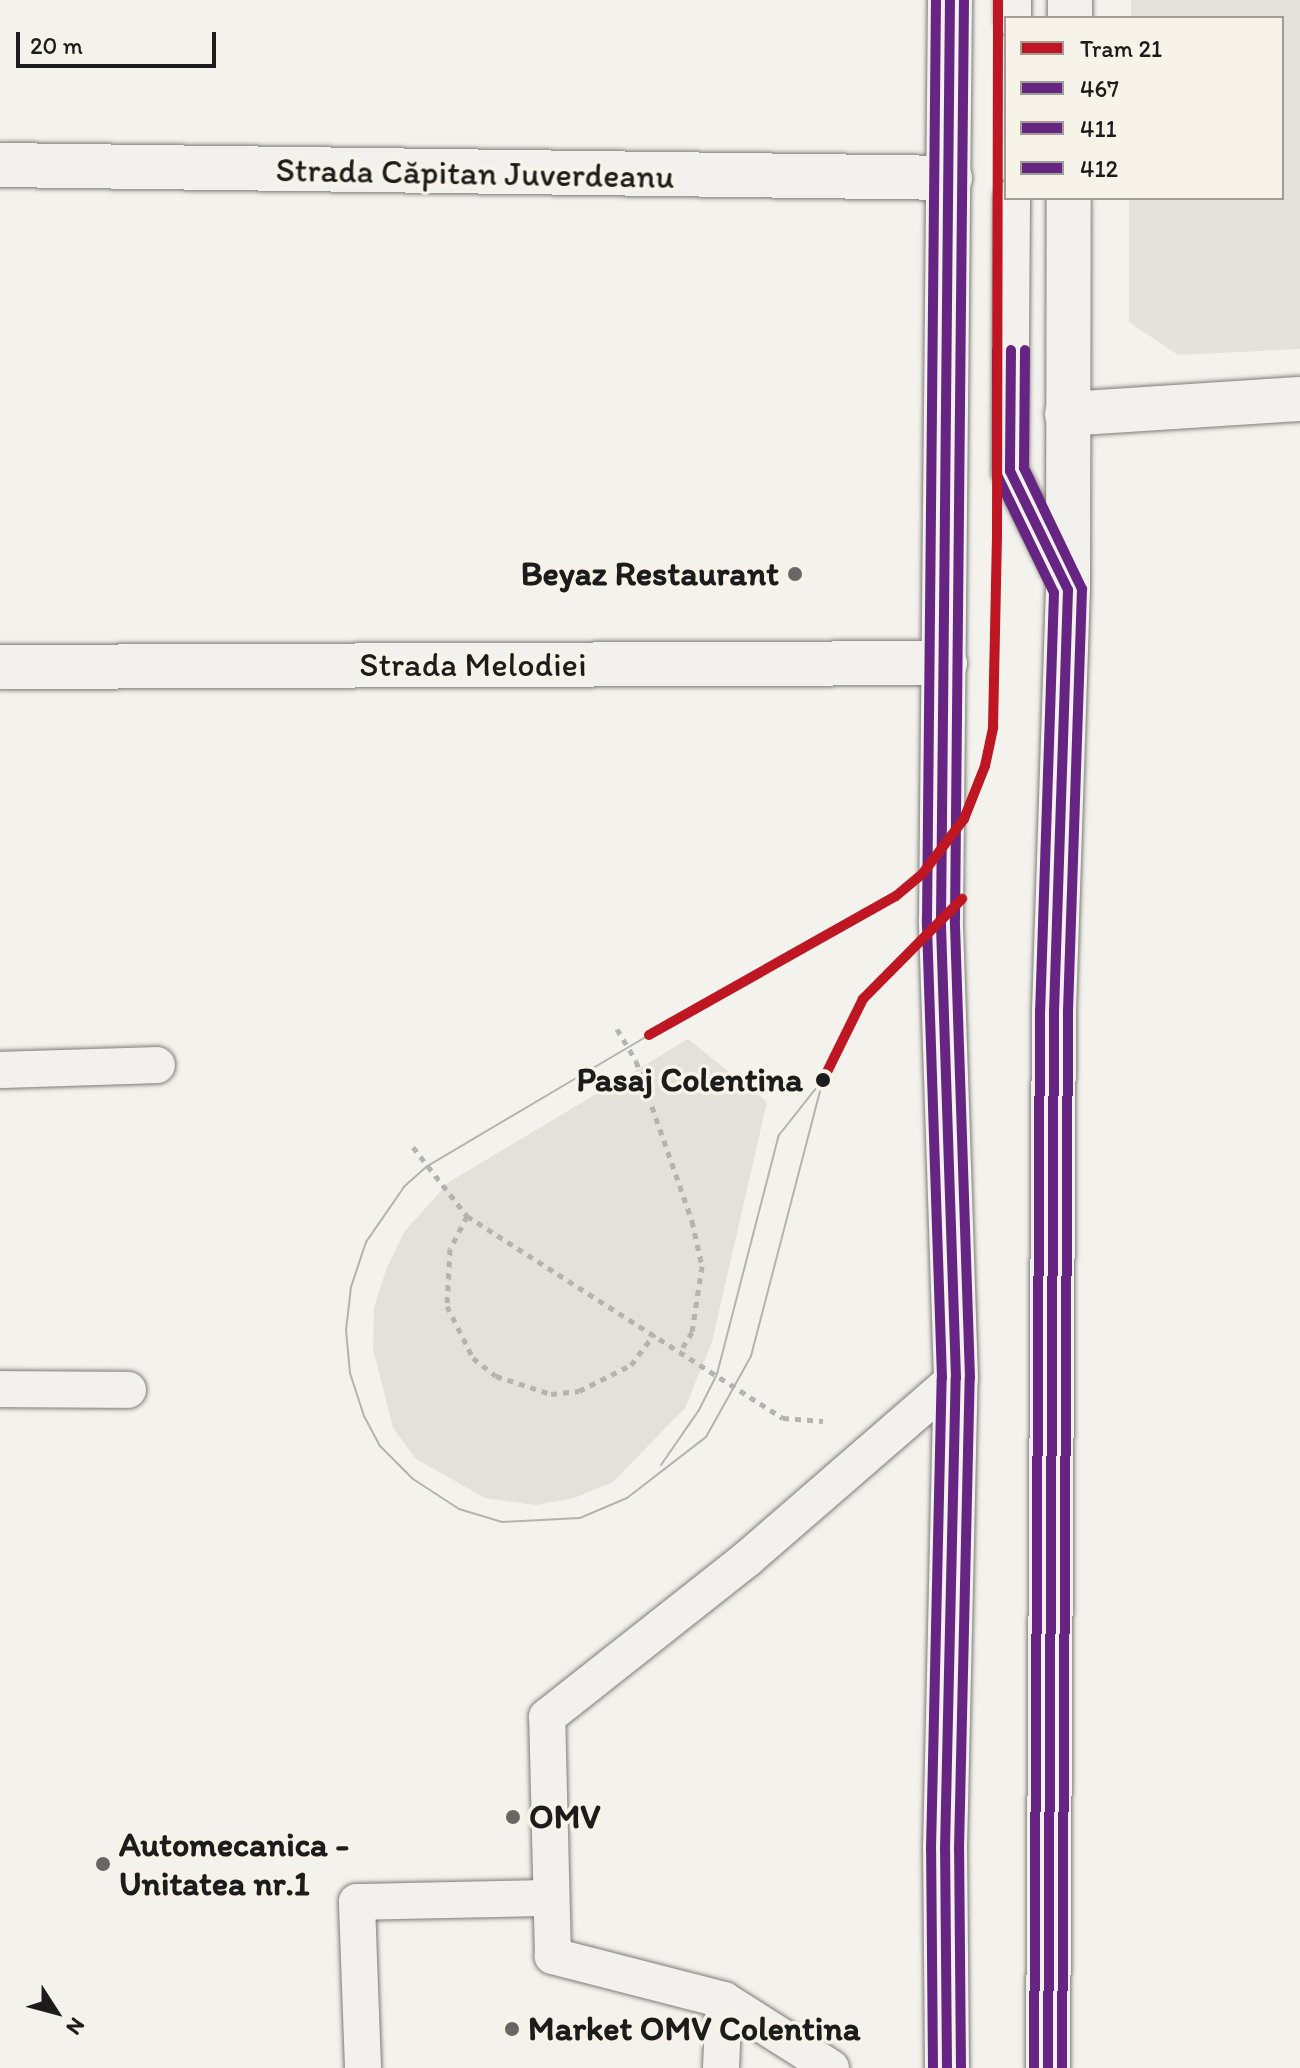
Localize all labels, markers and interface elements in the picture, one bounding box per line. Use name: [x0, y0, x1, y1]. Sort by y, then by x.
scale bar: [20, 16, 220, 66]
legend: [1004, 16, 1284, 200]
text: 20 m: [30, 31, 83, 60]
text: Tram 21: [1080, 34, 1162, 63]
text: 467: [1080, 74, 1119, 103]
text: 411: [1080, 114, 1117, 143]
street label: Strada Căpitan Juverdeanu: [276, 149, 674, 197]
text: 412: [1080, 154, 1118, 183]
place label: Beyaz Restaurant: [522, 554, 779, 594]
marker: Beyaz Restaurant: [786, 565, 804, 583]
street label: Strada Melodiei: [360, 645, 586, 685]
place label: Pasaj Colentina: [578, 1060, 803, 1100]
marker: Pasaj Colentina: [810, 1067, 836, 1093]
place label: OMV: [529, 1797, 600, 1837]
marker: OMV: [504, 1808, 522, 1826]
place label: Automecanica - Unitatea nr.1: [119, 1824, 349, 1904]
marker: Automecanica - Unitatea nr.1: [94, 1855, 112, 1873]
north arrow: [16, 1972, 96, 2052]
place label: Market OMV Colentina: [528, 2009, 860, 2049]
text: N: [61, 2012, 91, 2040]
marker: Market OMV Colentina: [503, 2020, 521, 2038]

